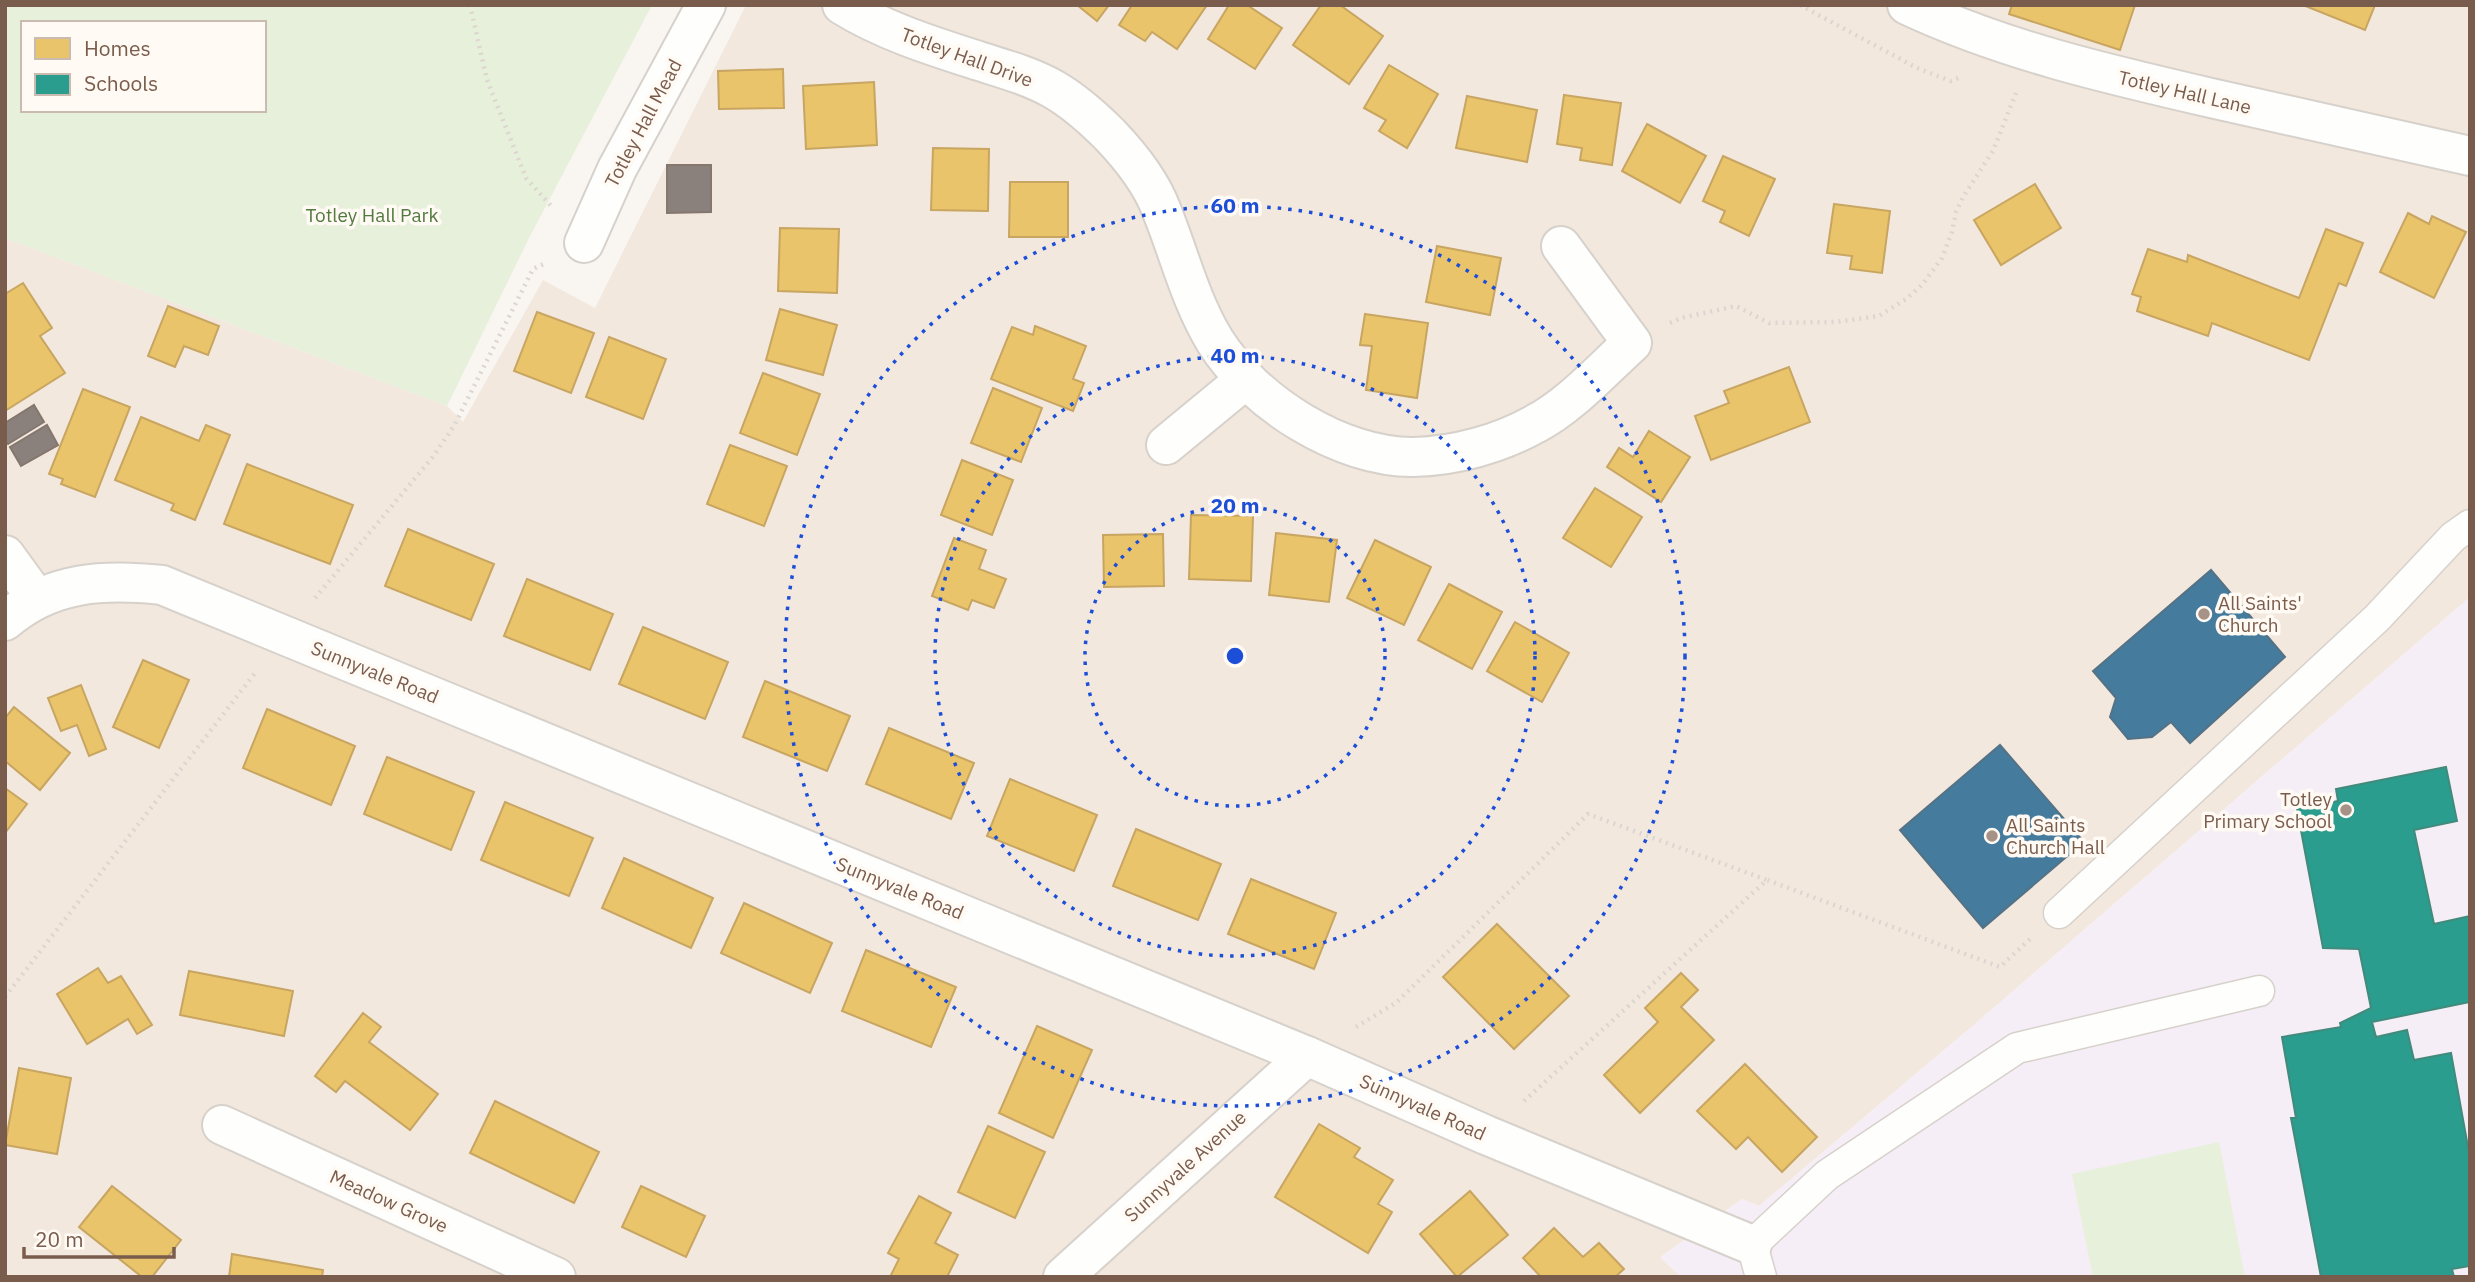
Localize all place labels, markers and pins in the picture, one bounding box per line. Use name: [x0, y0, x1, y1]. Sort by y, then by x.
place label: All Saints' Church: [2218, 591, 2302, 637]
marker: All Saints' Church: [2196, 606, 2212, 622]
centre of rings: [1223, 644, 1247, 668]
place label: Totley Primary School: [2203, 787, 2333, 833]
marker: Totley Primary School: [2338, 802, 2354, 818]
place label: All Saints Church Hall: [2006, 813, 2105, 859]
marker: All Saints Church Hall: [1984, 828, 2000, 844]

